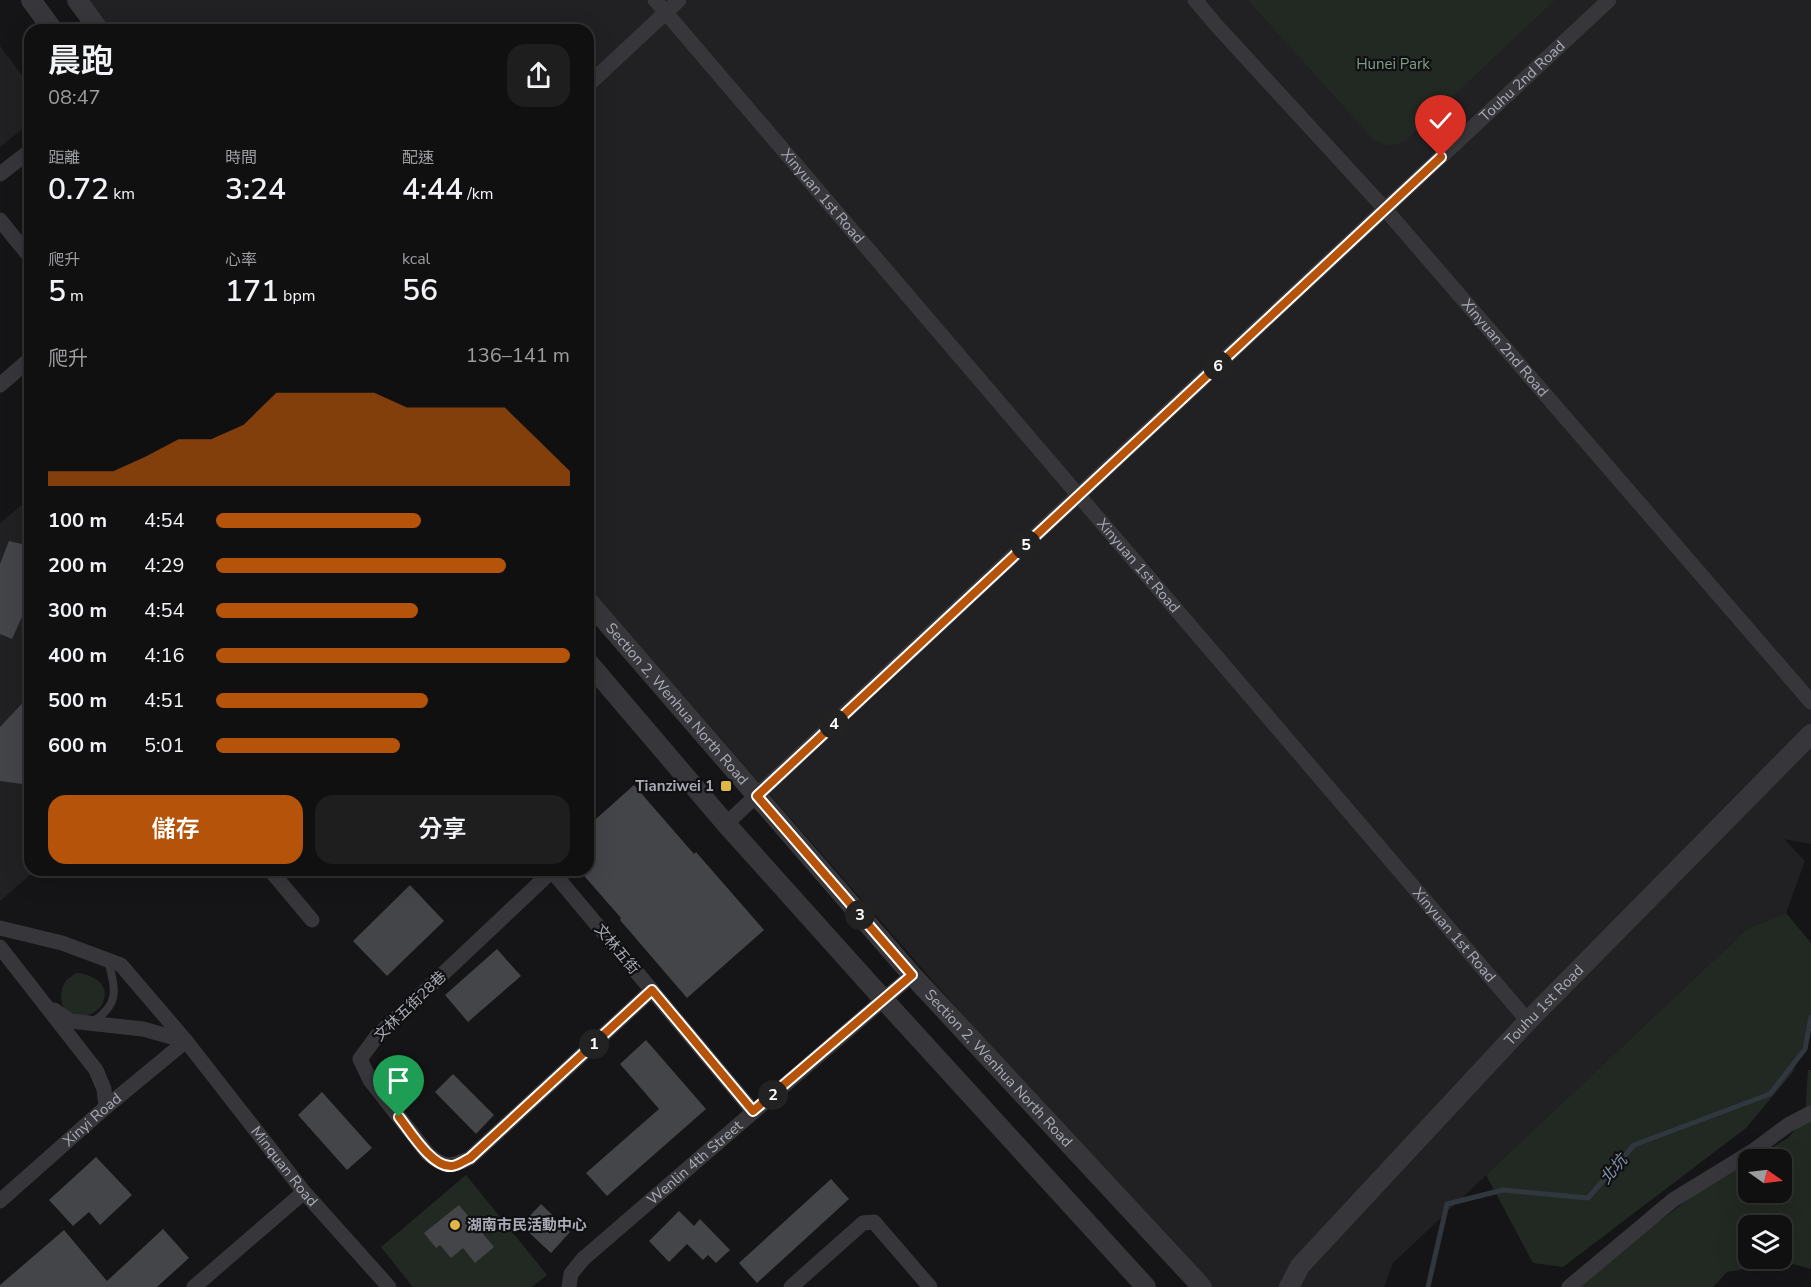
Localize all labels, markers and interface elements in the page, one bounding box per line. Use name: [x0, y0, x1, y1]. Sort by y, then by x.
street label: Touhu 2nd Road: [1475, 36, 1569, 126]
text: 晨跑: [48, 39, 114, 84]
button: share: [507, 44, 570, 107]
park label: Hunei Park: [1356, 54, 1430, 74]
text: 08:47: [48, 84, 101, 111]
pin: [1415, 95, 1466, 157]
icon: check: [1424, 104, 1457, 137]
street label: Xinyuan 1st Road: [777, 145, 869, 248]
text: 距離: [48, 147, 80, 169]
text: 時間: [225, 147, 257, 169]
text: 配速: [402, 147, 434, 169]
text: 0.72: [48, 169, 109, 210]
text: 3:24: [225, 169, 286, 210]
text: 4:44: [402, 169, 463, 210]
text: km: [109, 183, 135, 205]
text: /km: [463, 183, 493, 205]
text: kcal: [402, 248, 430, 270]
text: 爬升: [48, 249, 80, 271]
text: 心率: [225, 249, 257, 271]
text: 56: [402, 270, 438, 311]
text: 5: [48, 271, 66, 312]
text: 171: [225, 271, 279, 312]
text: m: [66, 285, 84, 307]
text: bpm: [279, 285, 315, 307]
street label: Xinyuan 2nd Road: [1457, 295, 1553, 401]
text: 136–141 m: [466, 342, 570, 369]
text: 爬升: [48, 345, 88, 372]
pin: 6: [1203, 351, 1233, 381]
text: 6: [1213, 355, 1223, 377]
text: 100 m: [48, 507, 107, 534]
text: 4:54: [144, 507, 185, 534]
street label: Xinyuan 1st Road: [1092, 514, 1185, 617]
pin: 5: [1011, 530, 1041, 560]
text: 5: [1021, 534, 1031, 556]
text: 200 m: [48, 552, 107, 579]
text: 4:29: [144, 552, 185, 579]
text: 300 m: [48, 597, 107, 624]
text: 4:54: [144, 597, 185, 624]
street label: Section 2, Wenhua North Road: [601, 618, 753, 789]
text: 400 m: [48, 642, 107, 669]
text: 4:16: [144, 642, 185, 669]
text: 500 m: [48, 687, 107, 714]
text: 4:51: [144, 687, 185, 714]
pin: 4: [819, 709, 849, 739]
text: 4: [829, 713, 839, 735]
text: 600 m: [48, 732, 107, 759]
text: 5:01: [144, 732, 185, 759]
place label: Tianziwei 1: [635, 776, 714, 796]
marker: Tianziwei 1: [719, 779, 733, 793]
button: 儲存: [48, 795, 303, 864]
button: 分享: [315, 795, 570, 864]
street label: Xinyuan 1st Road: [1408, 883, 1500, 986]
pin: 3: [845, 900, 875, 930]
text: 3: [855, 904, 865, 926]
street label: 文林五街: [590, 920, 644, 978]
street label: Touhu 1st Road: [1500, 960, 1588, 1050]
street label: 文林五街28巷: [370, 966, 450, 1046]
street label: Section 2, Wenhua North Road: [920, 985, 1077, 1151]
pin: 1: [579, 1029, 609, 1059]
text: 1: [589, 1033, 599, 1055]
pin: [373, 1055, 424, 1117]
icon: arrive: [382, 1064, 415, 1097]
pin: 2: [758, 1080, 788, 1110]
text: 2: [768, 1084, 778, 1106]
street label: Xinyi Road: [59, 1088, 126, 1151]
street label: Wenlin 4th Street: [643, 1115, 747, 1209]
street label: Minquan Road: [246, 1122, 322, 1211]
water label: 北坑: [1595, 1149, 1634, 1189]
north arrow: [1738, 1149, 1792, 1203]
map controls: [1738, 1149, 1792, 1269]
place label: 湖南市民活動中心: [467, 1215, 587, 1235]
button: layers: [1738, 1215, 1792, 1269]
marker: 湖南市民活動中心: [448, 1218, 462, 1232]

